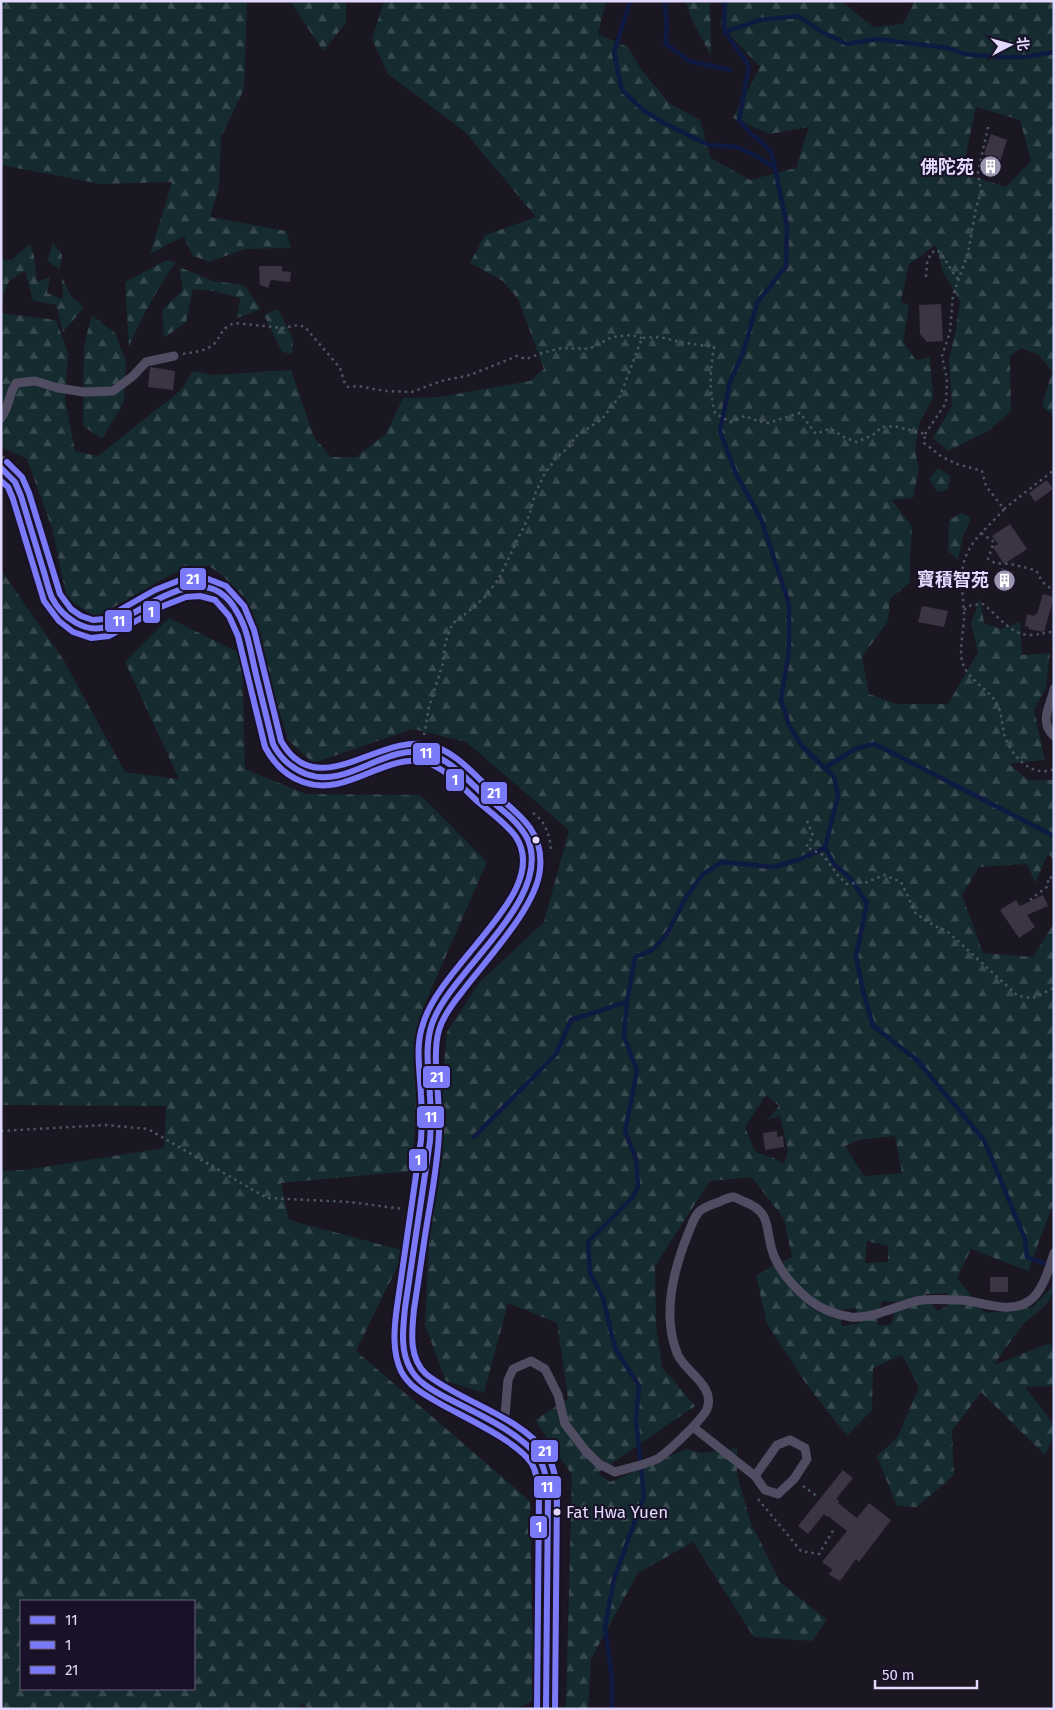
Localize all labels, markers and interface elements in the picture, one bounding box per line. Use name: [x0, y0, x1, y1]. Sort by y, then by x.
north arrow: [985, 20, 1035, 70]
text: 北: [1013, 36, 1032, 52]
building icon: 佛陀苑: [978, 155, 1002, 179]
place label: 佛陀苑: [920, 156, 974, 178]
line badge: 21: [179, 567, 207, 591]
building icon: 寶積智苑: [993, 568, 1017, 592]
place label: 寶積智苑: [917, 569, 989, 591]
text: 21: [186, 571, 200, 588]
line badge: 1: [142, 600, 161, 624]
text: 1: [148, 604, 154, 621]
line badge: 11: [104, 609, 133, 633]
text: 11: [113, 613, 125, 630]
line badge: 11: [412, 742, 441, 766]
text: 11: [420, 745, 432, 762]
line badge: 1: [445, 768, 465, 792]
text: 1: [452, 772, 458, 789]
line badge: 21: [480, 781, 508, 805]
text: 21: [487, 785, 501, 802]
unlabelled marker: [531, 835, 541, 845]
line badge: 21: [422, 1065, 451, 1089]
text: 21: [430, 1069, 444, 1086]
line badge: 11: [416, 1105, 445, 1129]
text: 11: [425, 1109, 437, 1126]
line badge: 1: [408, 1148, 428, 1172]
text: 1: [415, 1152, 421, 1169]
line badge: 21: [530, 1439, 559, 1463]
text: 21: [538, 1443, 552, 1460]
line badge: 11: [533, 1475, 562, 1499]
text: 11: [541, 1479, 553, 1496]
place label: Fat Hwa Yuen: [566, 1502, 668, 1523]
marker: Fat Hwa Yuen: [552, 1507, 562, 1517]
line badge: 1: [529, 1515, 548, 1539]
text: 1: [536, 1519, 542, 1536]
legend: [20, 1600, 195, 1690]
text: 11: [65, 1611, 78, 1629]
text: 1: [65, 1636, 72, 1654]
scale bar: [875, 1658, 978, 1690]
text: 21: [65, 1661, 79, 1679]
text: 50 m: [882, 1666, 915, 1684]

